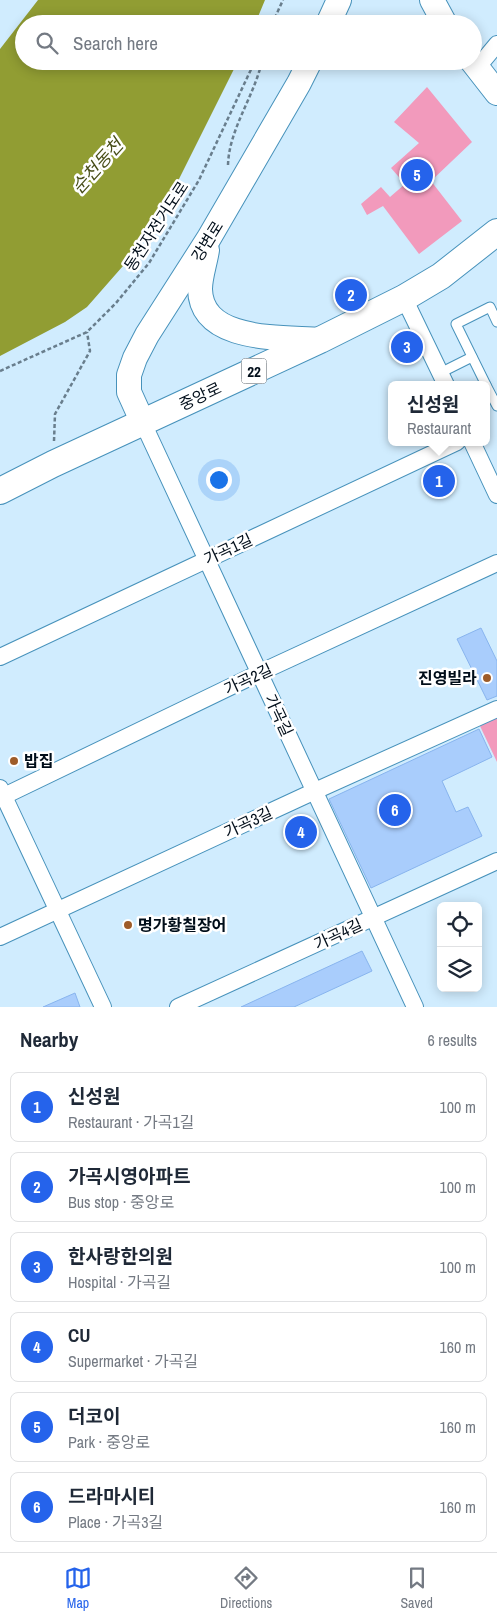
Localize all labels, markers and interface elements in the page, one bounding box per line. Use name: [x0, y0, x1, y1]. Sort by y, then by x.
search box: [15, 15, 482, 70]
icon: search: [33, 29, 61, 57]
text: Search here: [73, 30, 158, 56]
water label: 순천동천: [66, 131, 130, 199]
pin: 5: [401, 156, 433, 194]
street label: 동천자전거도로: [119, 177, 193, 275]
street label: 강변로: [186, 216, 228, 266]
pin: 2: [335, 276, 367, 314]
pin: 3: [391, 328, 423, 366]
road number: 22: [242, 358, 266, 384]
street label: 중앙로: [175, 377, 225, 415]
popup: [388, 381, 490, 446]
text: 신성원: [407, 391, 459, 417]
text: Restaurant: [407, 417, 471, 439]
pin: 1: [423, 462, 455, 500]
your location: [206, 467, 232, 493]
street label: 가곡1길: [200, 528, 256, 570]
street label: 가곡2길: [220, 658, 276, 700]
place label: 진영빌라: [418, 667, 477, 689]
marker: 진영빌라: [481, 672, 493, 684]
street label: 가곡길: [260, 690, 298, 740]
place label: 밥집: [24, 750, 53, 772]
marker: 밥집: [8, 755, 20, 767]
pin: 6: [379, 791, 411, 829]
street label: 가곡3길: [220, 801, 276, 843]
pin: 4: [285, 813, 317, 851]
map controls: [437, 902, 482, 992]
button: locate: [437, 902, 482, 947]
street label: 가곡4길: [310, 913, 366, 955]
place label: 명가황칠장어: [138, 914, 226, 936]
marker: 명가황칠장어: [122, 919, 134, 931]
button: layers: [437, 947, 482, 992]
text: Nearby: [20, 1025, 78, 1054]
text: 6 results: [427, 1029, 477, 1051]
text: 신성원: [68, 1083, 120, 1109]
text: 1: [33, 1096, 41, 1118]
text: 100 m: [440, 1096, 476, 1118]
text: Restaurant · 가곡1길: [68, 1111, 195, 1133]
text: 가곡시영아파트: [68, 1163, 190, 1189]
text: 2: [33, 1176, 41, 1198]
text: 100 m: [440, 1176, 476, 1198]
text: Bus stop · 중앙로: [68, 1191, 174, 1213]
text: 한사랑한의원: [68, 1243, 173, 1269]
text: 3: [33, 1256, 41, 1278]
text: 100 m: [440, 1256, 476, 1278]
text: Hospital · 가곡길: [68, 1271, 171, 1293]
text: CU: [68, 1322, 91, 1348]
text: 4: [33, 1336, 41, 1358]
text: 160 m: [440, 1336, 476, 1358]
text: Supermarket · 가곡길: [68, 1350, 198, 1372]
text: 더코이: [68, 1403, 120, 1429]
text: 5: [33, 1416, 41, 1438]
text: 160 m: [440, 1416, 476, 1438]
text: Park · 중앙로: [68, 1431, 150, 1453]
text: 드라마시티: [68, 1483, 155, 1509]
text: 6: [33, 1496, 41, 1518]
text: 160 m: [440, 1496, 476, 1518]
text: Place · 가곡3길: [68, 1511, 163, 1533]
tab: Map: [64, 1564, 92, 1612]
tab: Directions: [220, 1564, 272, 1612]
tab: Saved: [400, 1564, 433, 1612]

